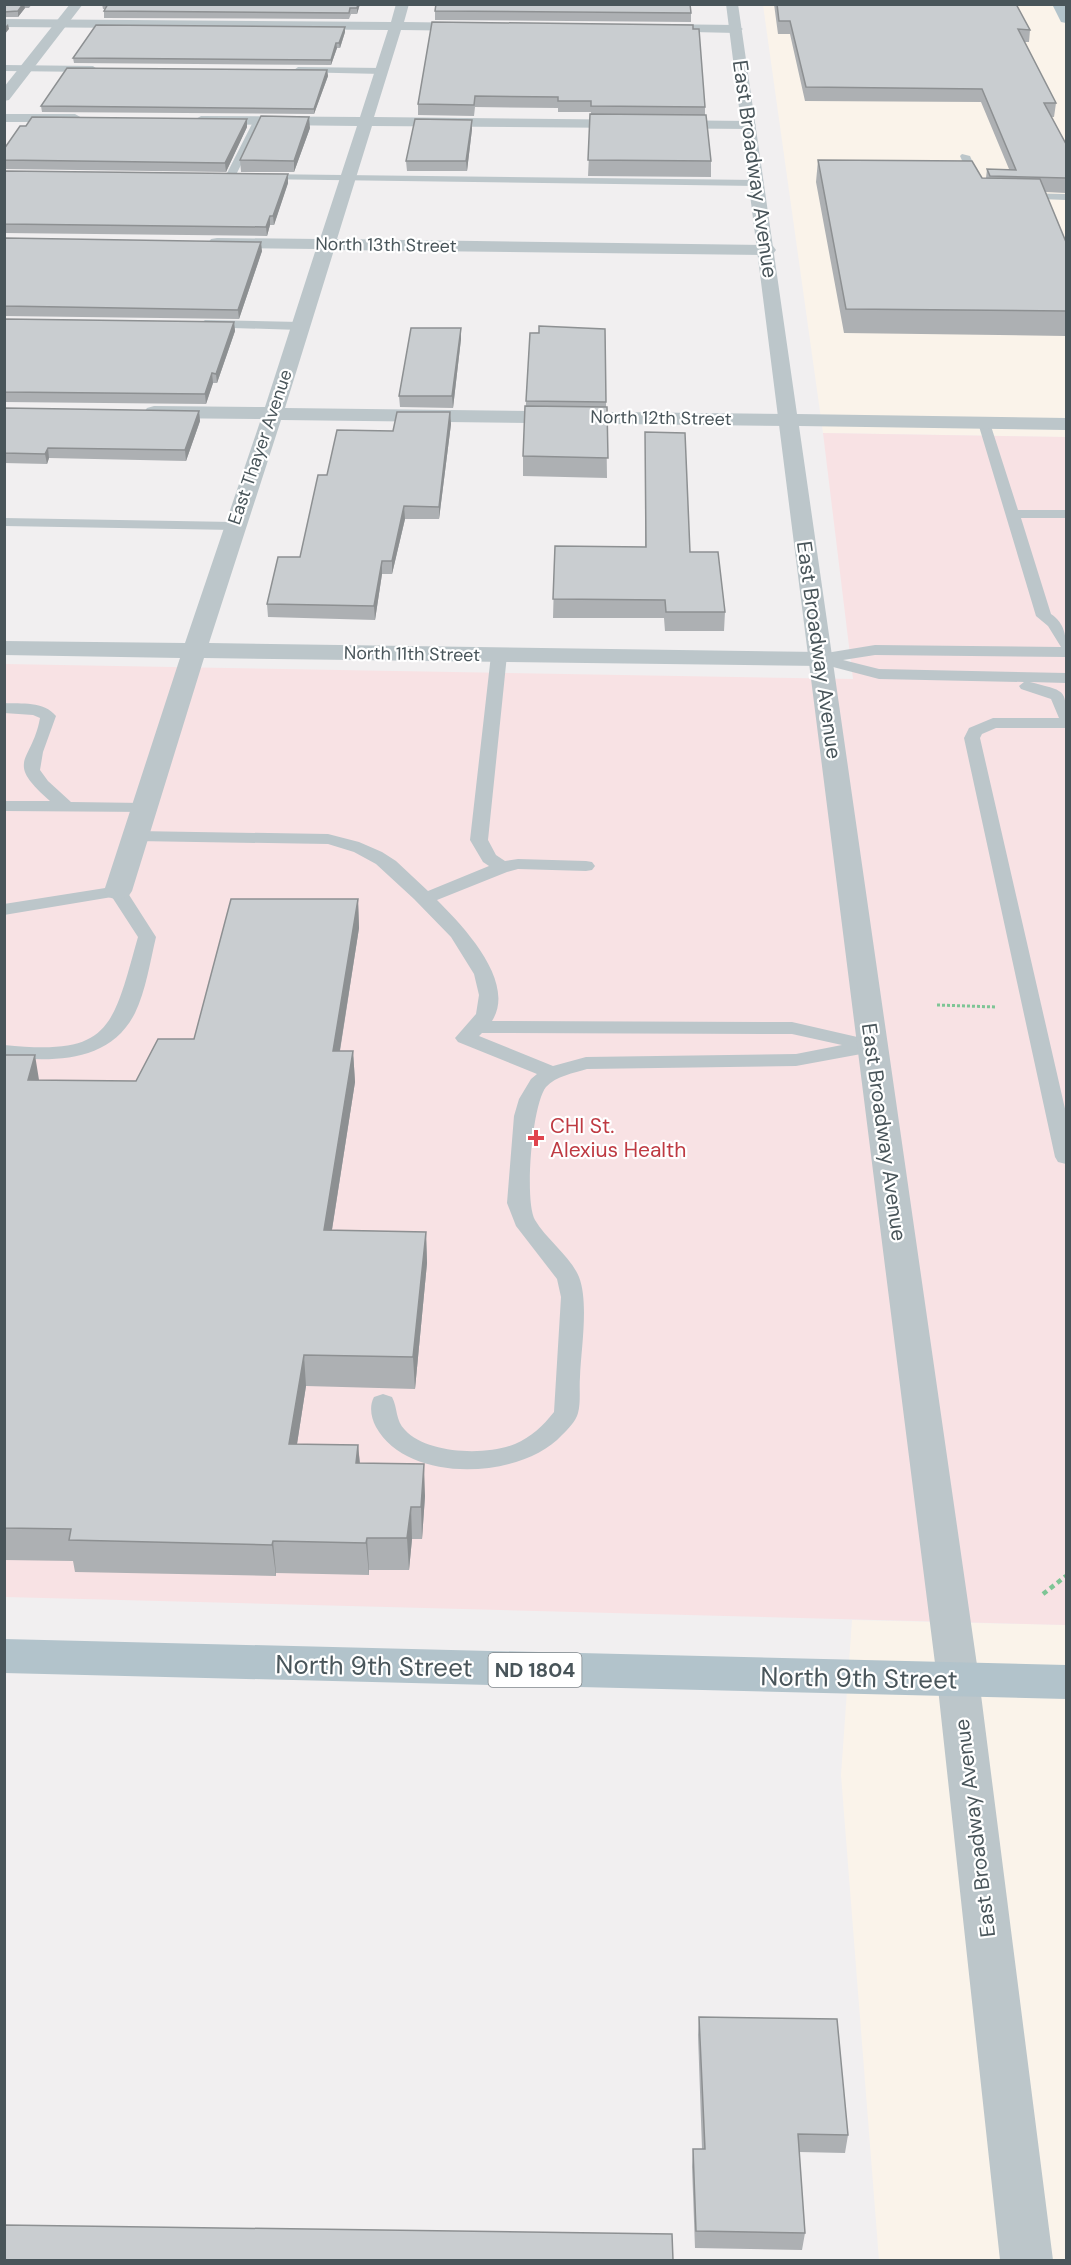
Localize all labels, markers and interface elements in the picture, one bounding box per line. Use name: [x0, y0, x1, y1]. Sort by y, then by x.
street label: East Broadway Avenue: [726, 58, 784, 280]
street label: North 13th Street: [315, 232, 457, 258]
street label: East Thayer Avenue: [222, 366, 298, 528]
street label: North 12th Street: [590, 405, 732, 431]
street label: East Broadway Avenue: [790, 539, 848, 761]
street label: North 11th Street: [344, 641, 480, 667]
street label: East Broadway Avenue: [855, 1021, 913, 1243]
place label: CHI St. Alexius Health: [550, 1112, 686, 1164]
marker: CHI St. Alexius Health: [527, 1129, 545, 1147]
street label: North 9th Street: [275, 1647, 473, 1685]
road number: ND 1804: [488, 1653, 582, 1687]
street label: North 9th Street: [760, 1659, 958, 1697]
street label: East Broadway Avenue: [948, 1717, 1002, 1939]

